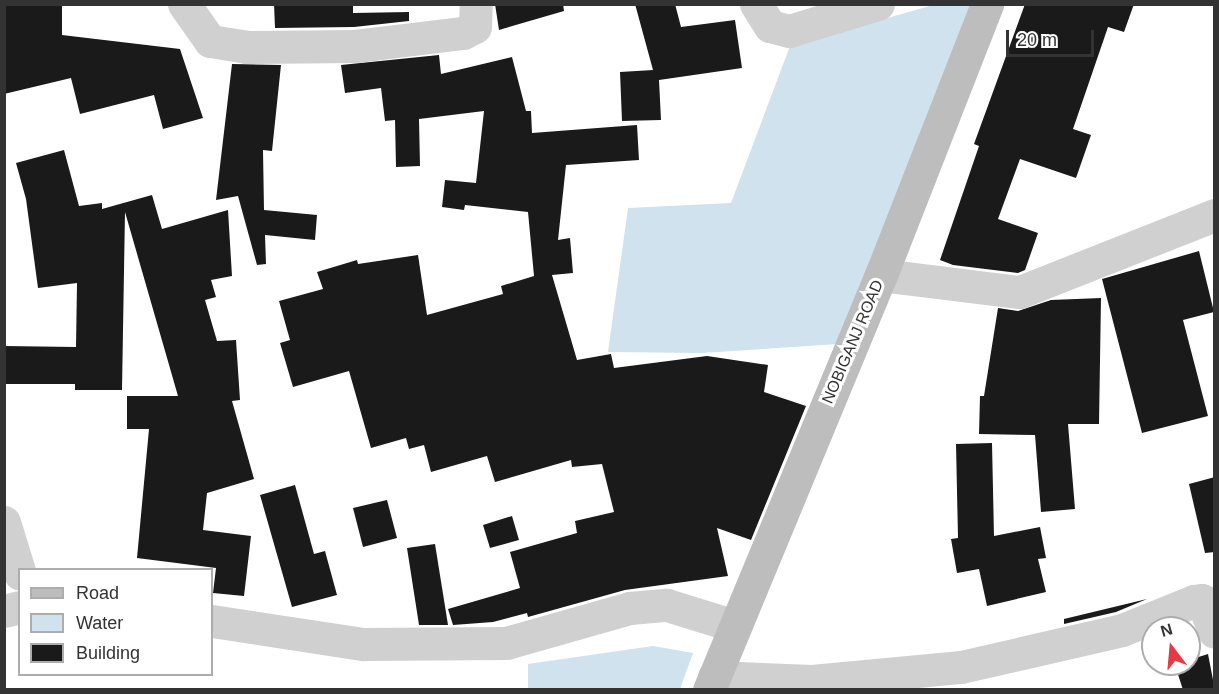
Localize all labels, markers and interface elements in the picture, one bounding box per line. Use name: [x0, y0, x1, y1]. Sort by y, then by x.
scale bar: [1009, 18, 1098, 56]
text: 20 m: [1017, 30, 1057, 50]
street label: NOBIGANJ ROAD: [818, 277, 888, 407]
legend: [18, 568, 213, 676]
text: Road: [76, 583, 119, 603]
text: Water: [76, 613, 123, 633]
north arrow: [1141, 616, 1201, 676]
text: N: [1159, 620, 1174, 640]
text: Building: [76, 643, 140, 663]

